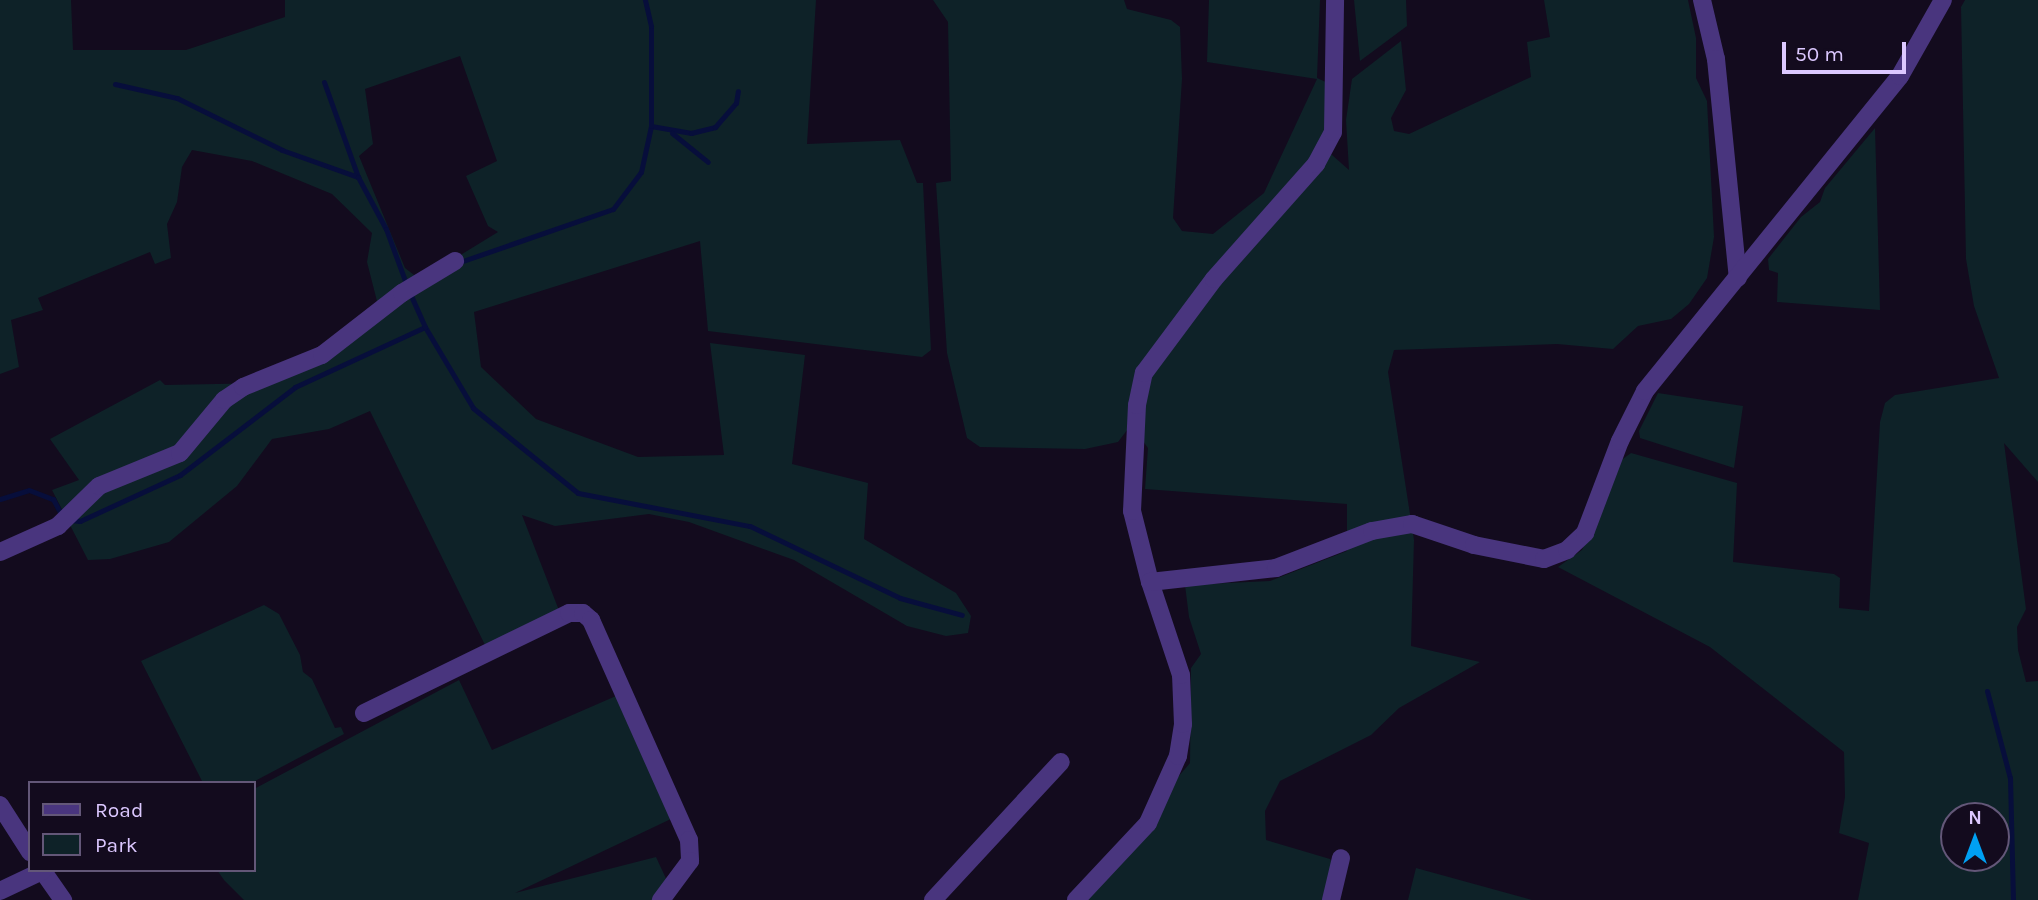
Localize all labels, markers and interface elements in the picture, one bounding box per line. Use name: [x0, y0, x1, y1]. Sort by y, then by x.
scale bar: [1786, 28, 1910, 72]
text: 50 m: [1795, 42, 1844, 66]
legend: [28, 781, 256, 872]
text: Road: [95, 798, 143, 822]
north arrow: [1940, 802, 2010, 872]
text: N: [1968, 807, 1982, 829]
text: Park: [95, 833, 138, 857]

